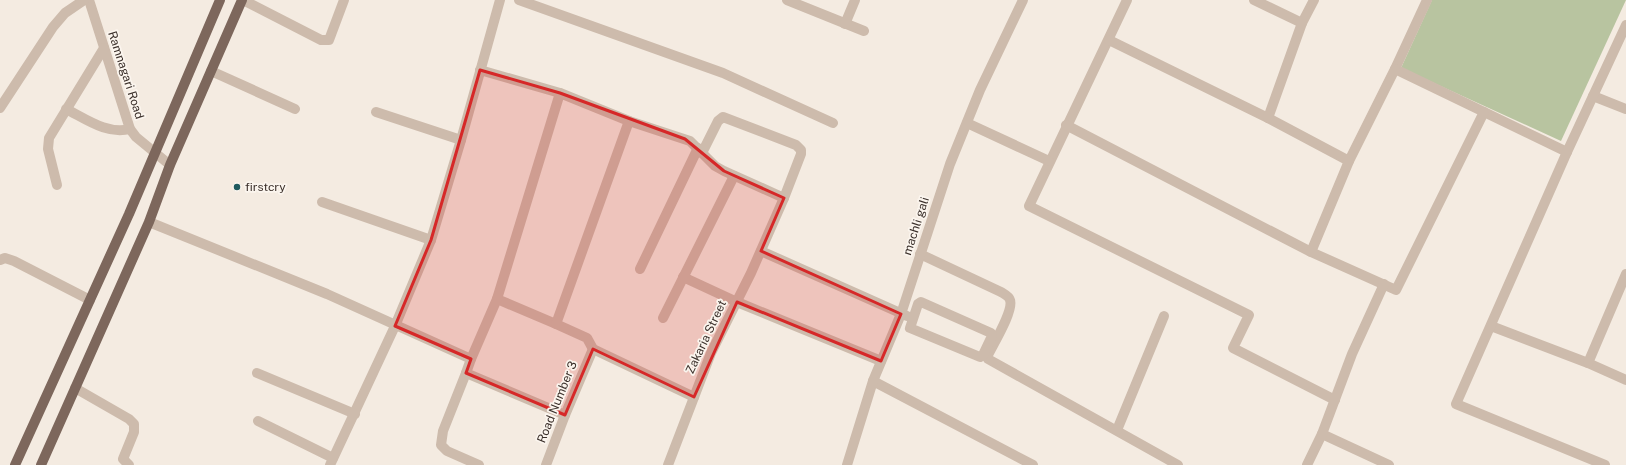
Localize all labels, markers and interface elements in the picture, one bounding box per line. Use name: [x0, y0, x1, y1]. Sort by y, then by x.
street label: Ramnagari Road: [105, 29, 147, 121]
place label: firstcry: [245, 180, 286, 194]
marker: firstcry: [232, 182, 242, 192]
street label: machli gali: [900, 195, 932, 257]
street label: Zakaria Street: [683, 298, 729, 376]
street label: Road Number 3: [534, 359, 580, 445]

